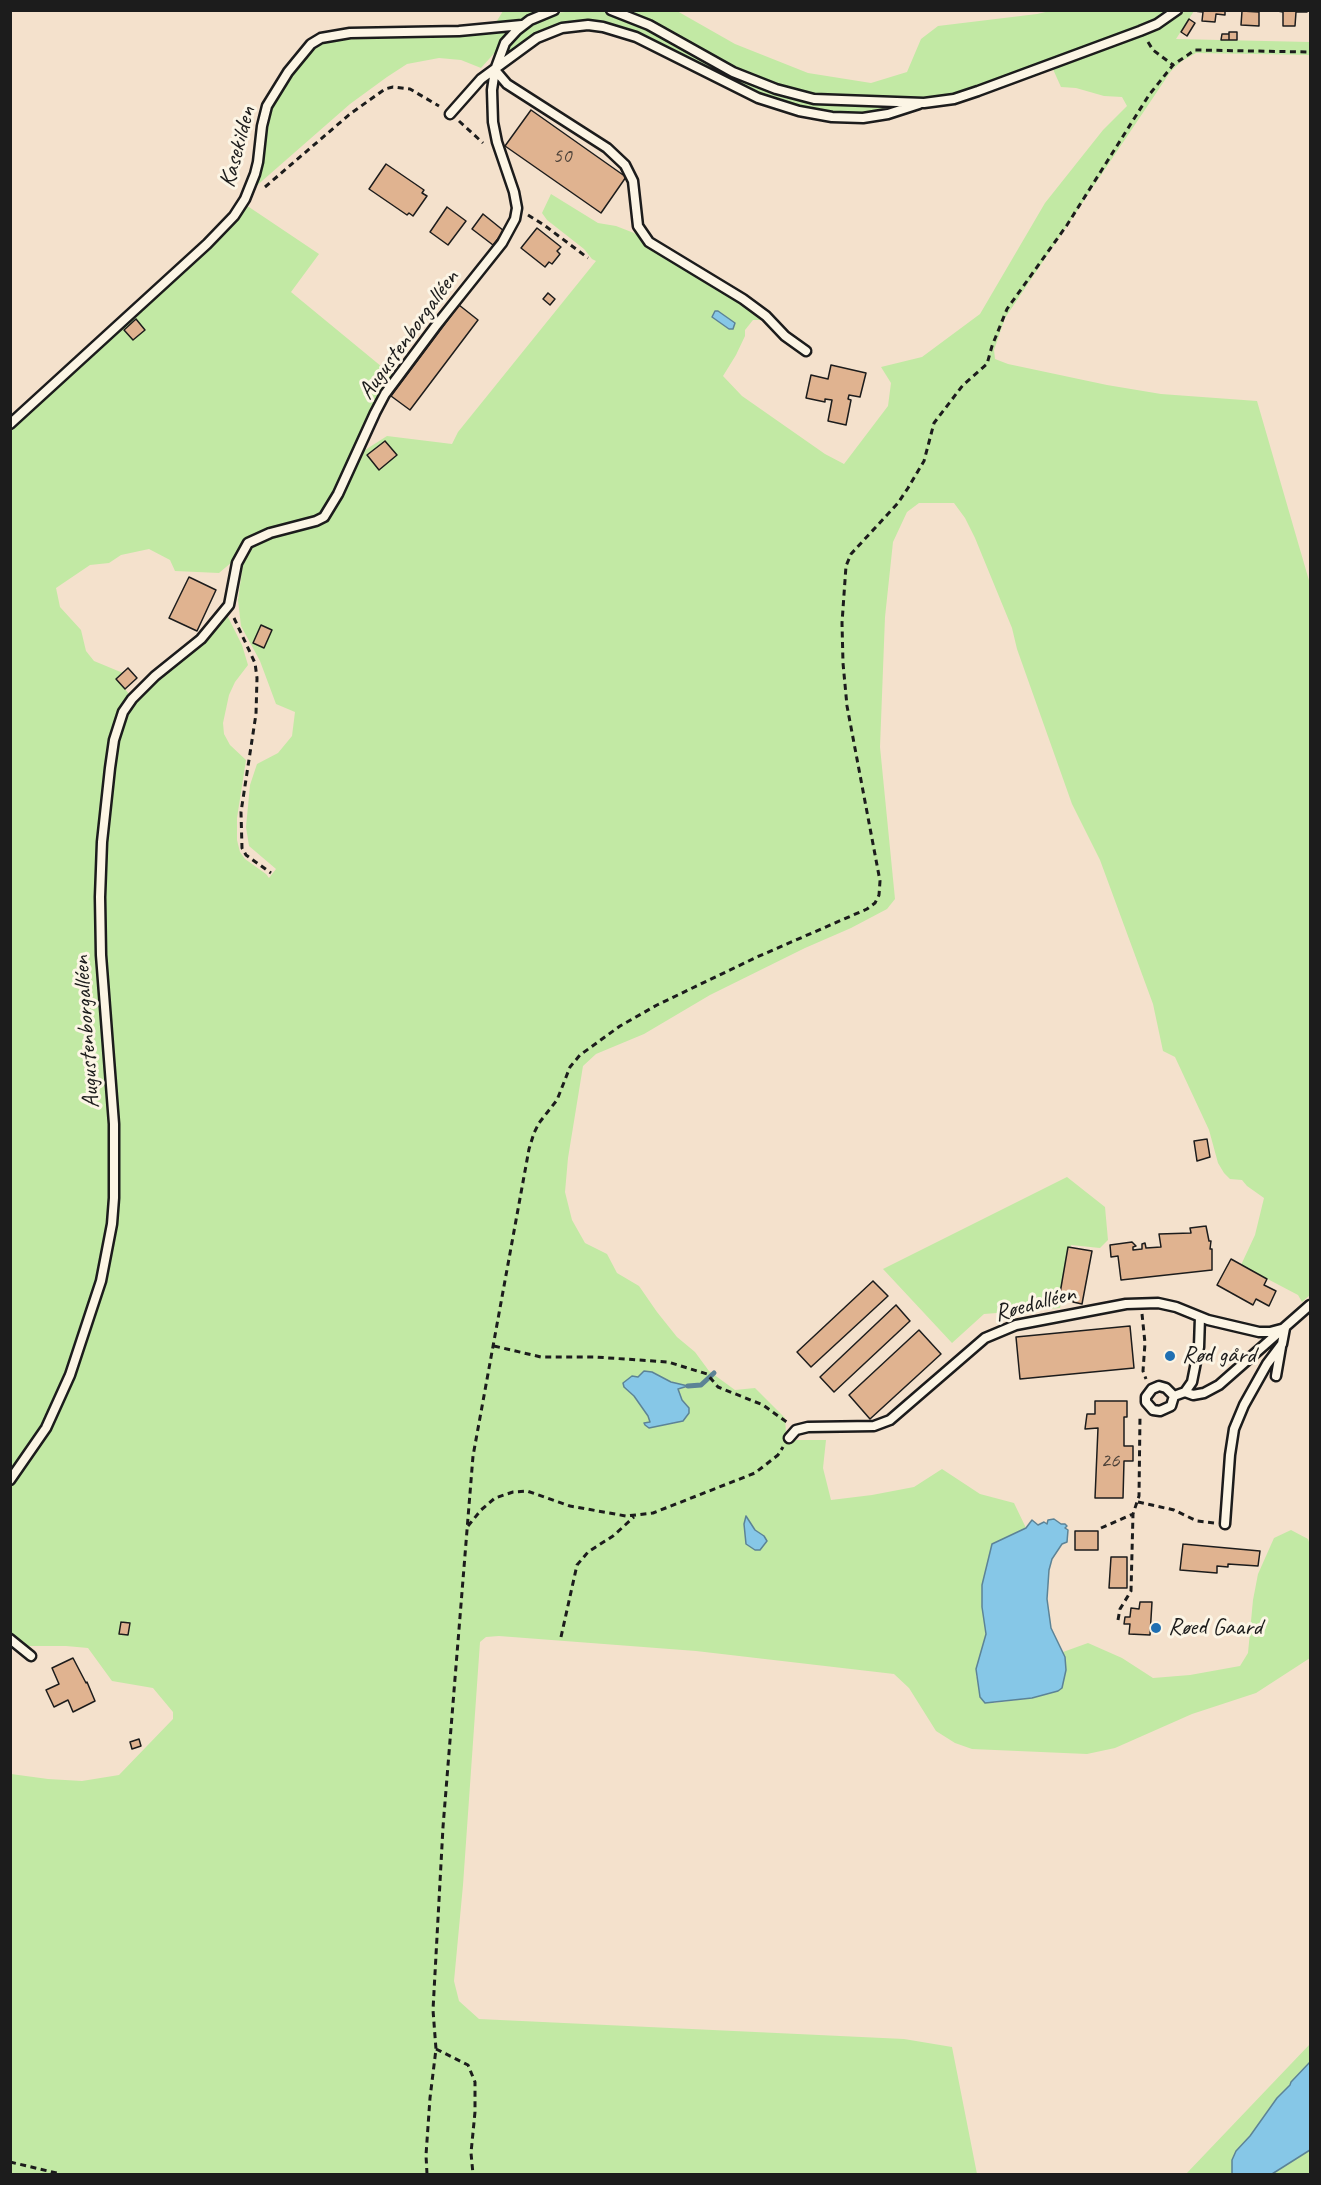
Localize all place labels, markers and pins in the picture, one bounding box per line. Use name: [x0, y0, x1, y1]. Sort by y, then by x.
place label: Rød gård: [1182, 1342, 1256, 1370]
marker: Rød gård: [1163, 1349, 1177, 1363]
place label: Røed Gaard: [1168, 1614, 1262, 1642]
marker: Røed Gaard: [1149, 1621, 1163, 1635]

